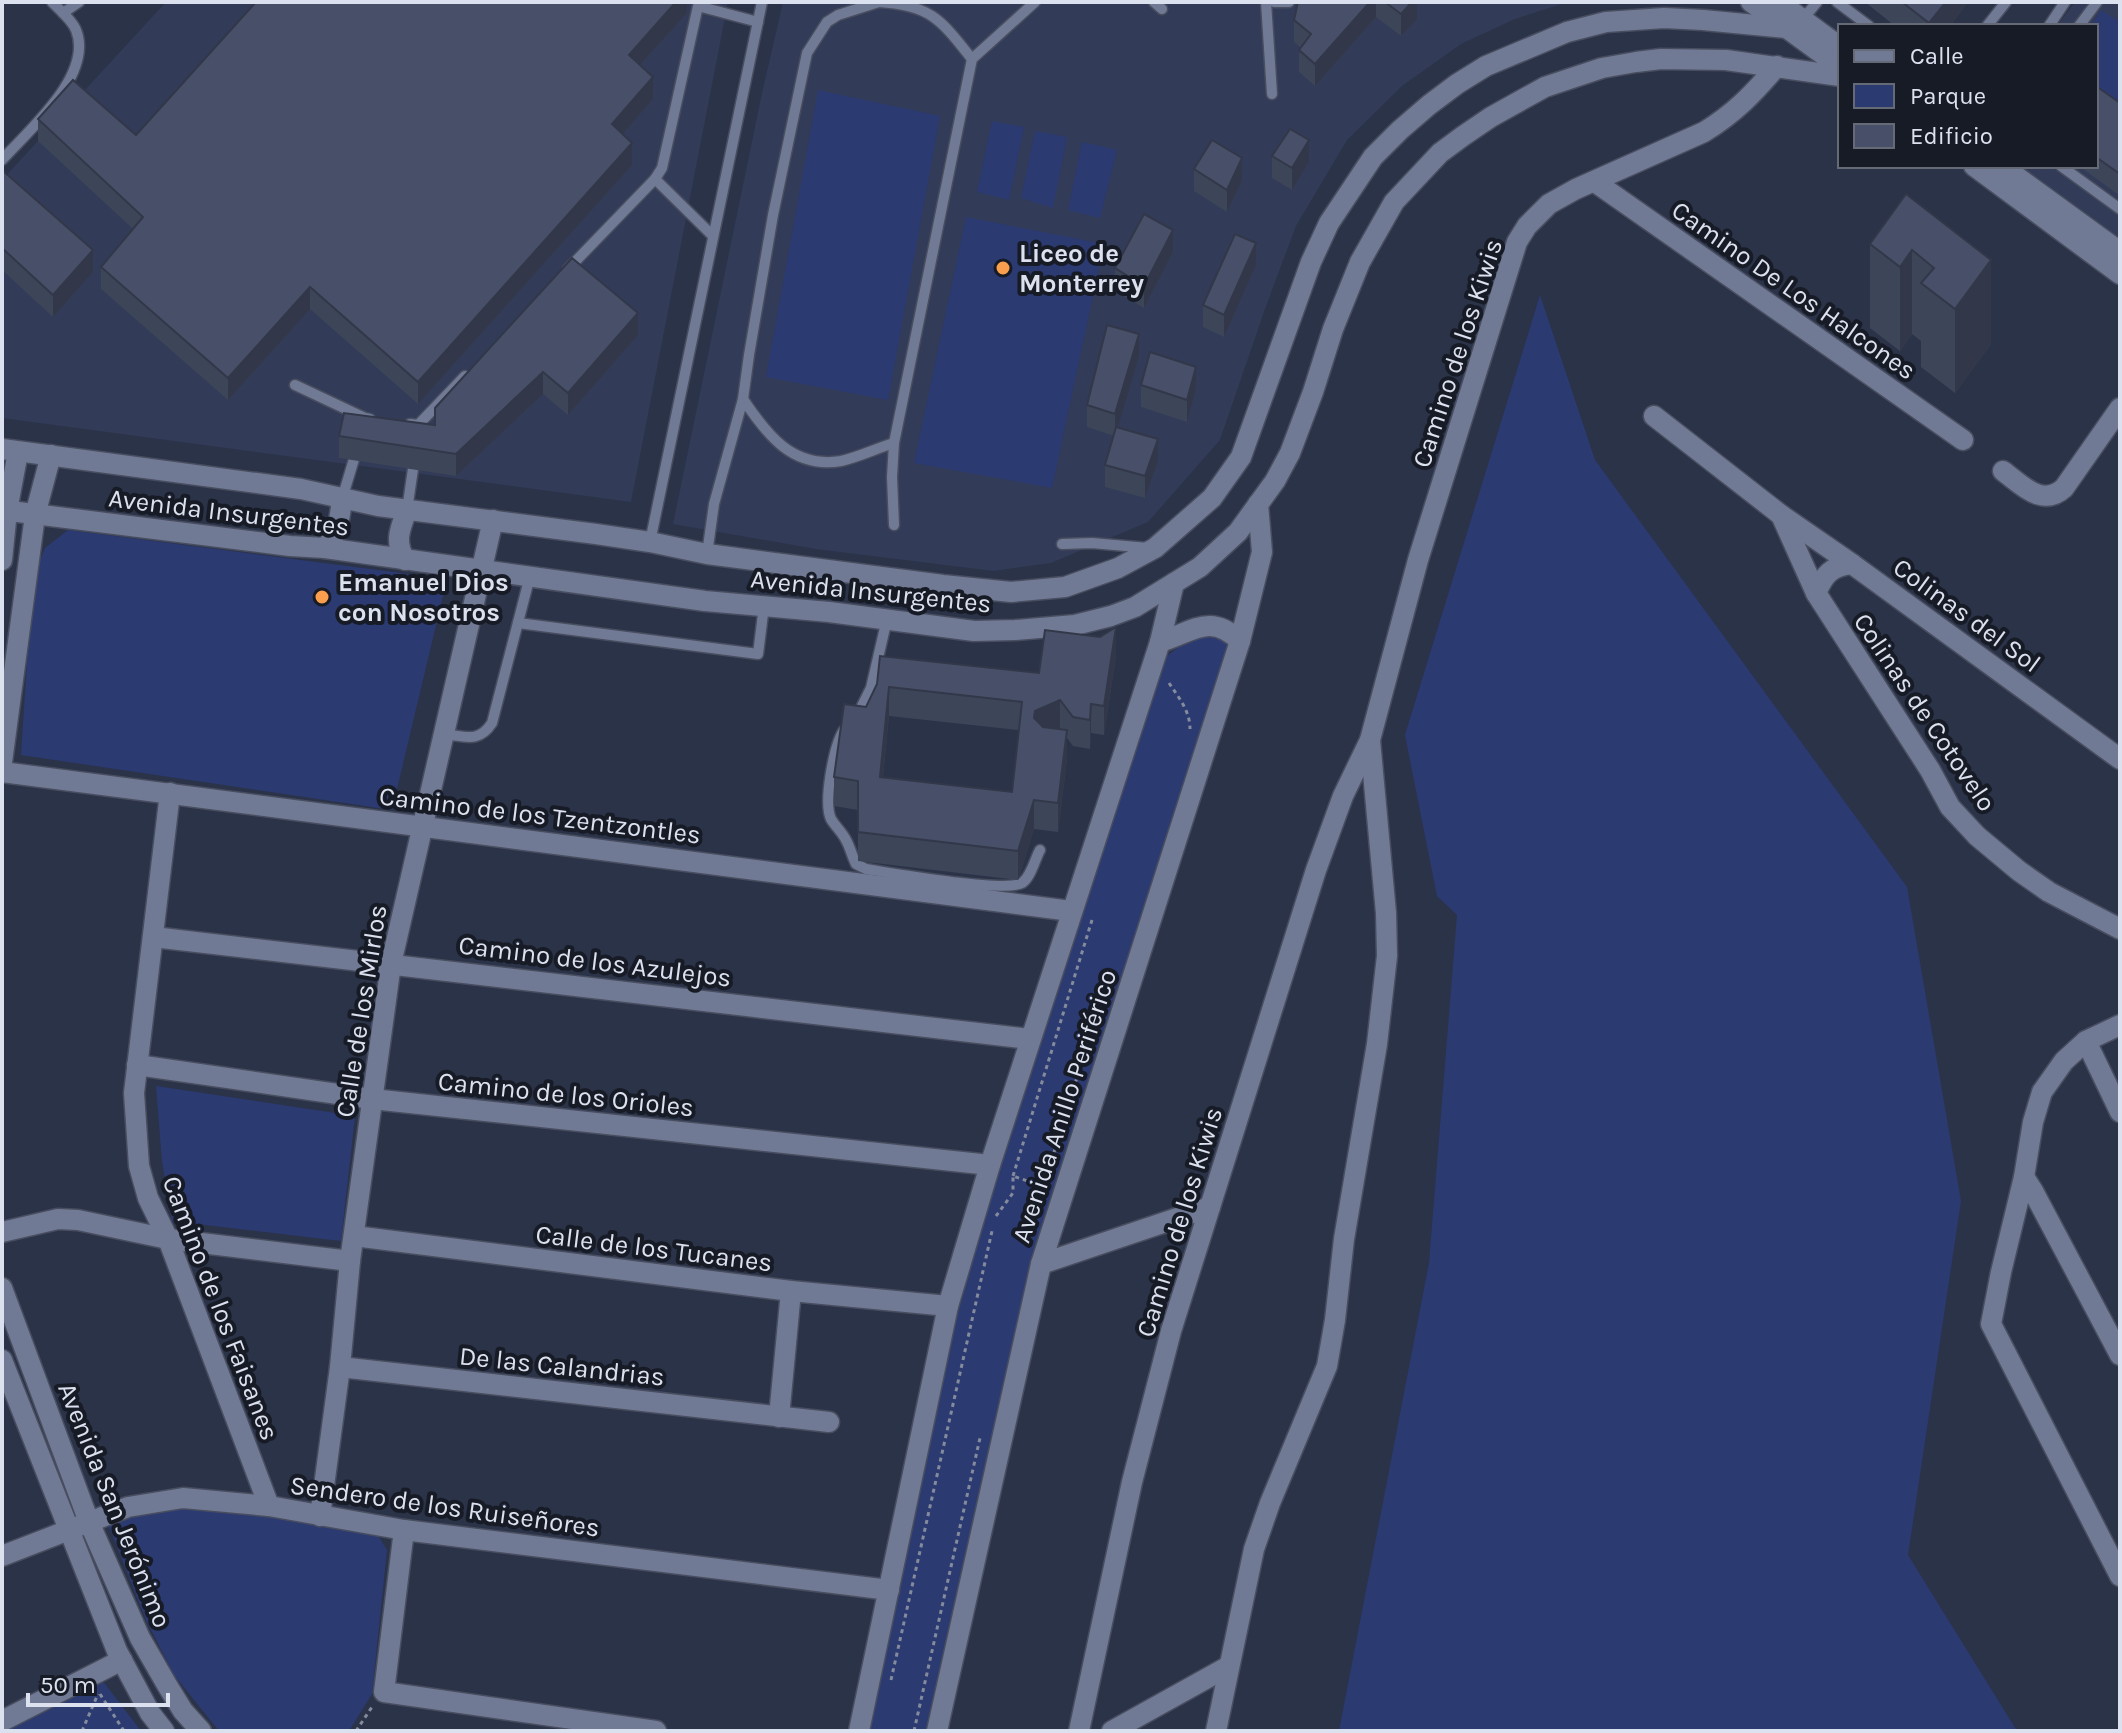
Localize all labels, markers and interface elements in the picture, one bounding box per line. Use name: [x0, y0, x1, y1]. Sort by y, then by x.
legend: [1838, 24, 2098, 168]
text: Calle: [1910, 42, 1964, 70]
text: Parque: [1910, 82, 1986, 110]
text: Edificio: [1910, 122, 1993, 150]
street label: Camino De Los Halcones: [1666, 194, 1922, 386]
street label: Camino de los Kiwis: [1406, 235, 1509, 471]
place label: Liceo de Monterrey: [1019, 238, 1144, 299]
marker: Liceo de Monterrey: [994, 259, 1012, 277]
street label: Avenida Insurgentes: [107, 482, 351, 543]
street label: Colinas del Sol: [1887, 552, 2046, 679]
street label: Avenida Insurgentes: [749, 563, 993, 620]
place label: Emanuel Dios con Nosotros: [338, 567, 509, 628]
marker: Emanuel Dios con Nosotros: [313, 588, 331, 606]
street label: Colinas de Cotovelo: [1847, 607, 2002, 817]
street label: Camino de los Tzentzontles: [377, 780, 703, 851]
street label: Calle de los Mirlos: [329, 903, 394, 1120]
street label: Camino de los Azulejos: [457, 929, 733, 994]
street label: Avenida Anillo Periférico: [1006, 966, 1123, 1247]
street label: Camino de los Orioles: [436, 1066, 695, 1123]
street label: Camino de los Kiwis: [1130, 1104, 1229, 1341]
street label: Camino de los Faisanes: [156, 1172, 285, 1445]
street label: Calle de los Tucanes: [534, 1219, 774, 1278]
street label: De las Calandrias: [458, 1340, 666, 1393]
street label: Avenida San Jerónimo: [51, 1378, 178, 1632]
street label: Sendero de los Ruiseñores: [288, 1469, 602, 1544]
scale bar: [28, 1657, 168, 1707]
text: 50 m: [40, 1671, 96, 1699]

